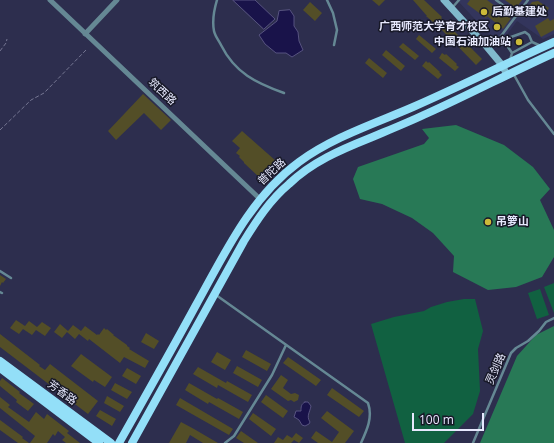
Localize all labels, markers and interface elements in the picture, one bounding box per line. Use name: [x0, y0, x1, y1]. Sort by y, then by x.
place label: 后勤基建处: [492, 5, 547, 19]
marker: 后勤基建处: [479, 7, 489, 17]
place label: 广西师范大学育才校区: [379, 20, 489, 34]
marker: 广西师范大学育才校区: [492, 22, 502, 32]
place label: 中国石油加油站: [434, 35, 511, 49]
marker: 中国石油加油站: [514, 37, 524, 47]
street label: 筑西路: [145, 76, 179, 108]
street label: 普陀路: [255, 156, 289, 188]
place label: 吊箩山: [496, 215, 529, 229]
marker: 吊箩山: [483, 217, 493, 227]
street label: 灵剑路: [483, 351, 509, 387]
street label: 芳香路: [45, 378, 79, 408]
scale bar: [414, 405, 486, 431]
text: 100 m: [419, 411, 454, 428]

